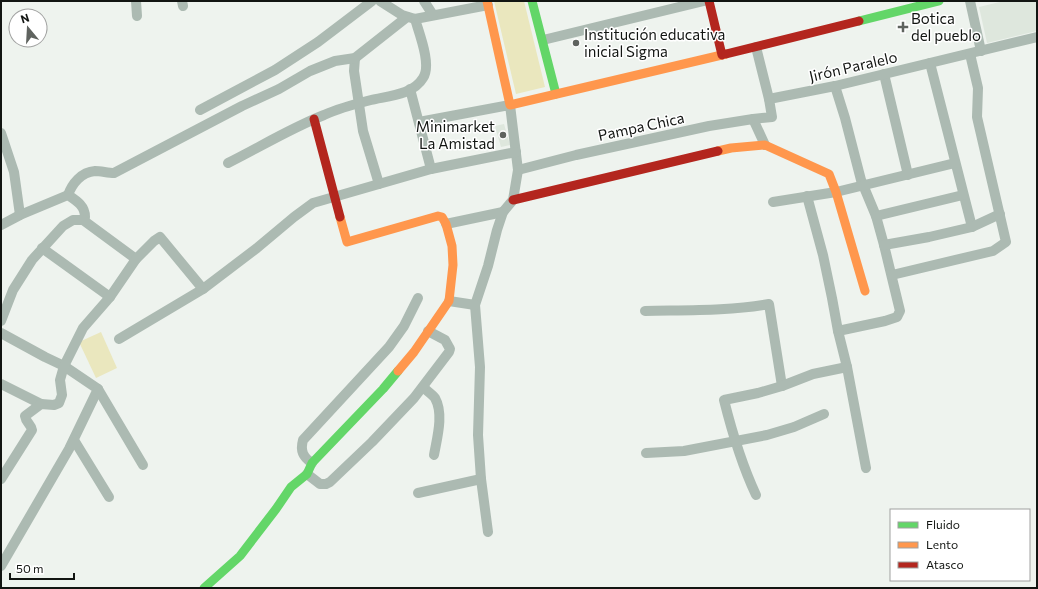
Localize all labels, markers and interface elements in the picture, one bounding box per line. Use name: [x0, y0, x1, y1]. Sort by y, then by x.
north arrow: [8, 8, 48, 48]
place label: Botica del pueblo: [911, 9, 981, 44]
text: N: [19, 11, 31, 25]
marker: Botica del pueblo: [898, 22, 908, 32]
place label: Institución educativa inicial Sigma: [584, 25, 725, 60]
marker: Institución educativa inicial Sigma: [571, 38, 581, 48]
street label: Jirón Paralelo: [807, 47, 899, 85]
street label: Pampa Chica: [596, 108, 686, 144]
place label: Minimarket La Amistad: [416, 117, 495, 152]
marker: Minimarket La Amistad: [498, 130, 508, 140]
legend: [890, 509, 1030, 581]
text: Fluido: [926, 517, 960, 531]
text: Lento: [926, 537, 958, 551]
scale bar: [10, 555, 74, 581]
text: Atasco: [926, 557, 964, 571]
text: 50 m: [16, 561, 44, 575]

